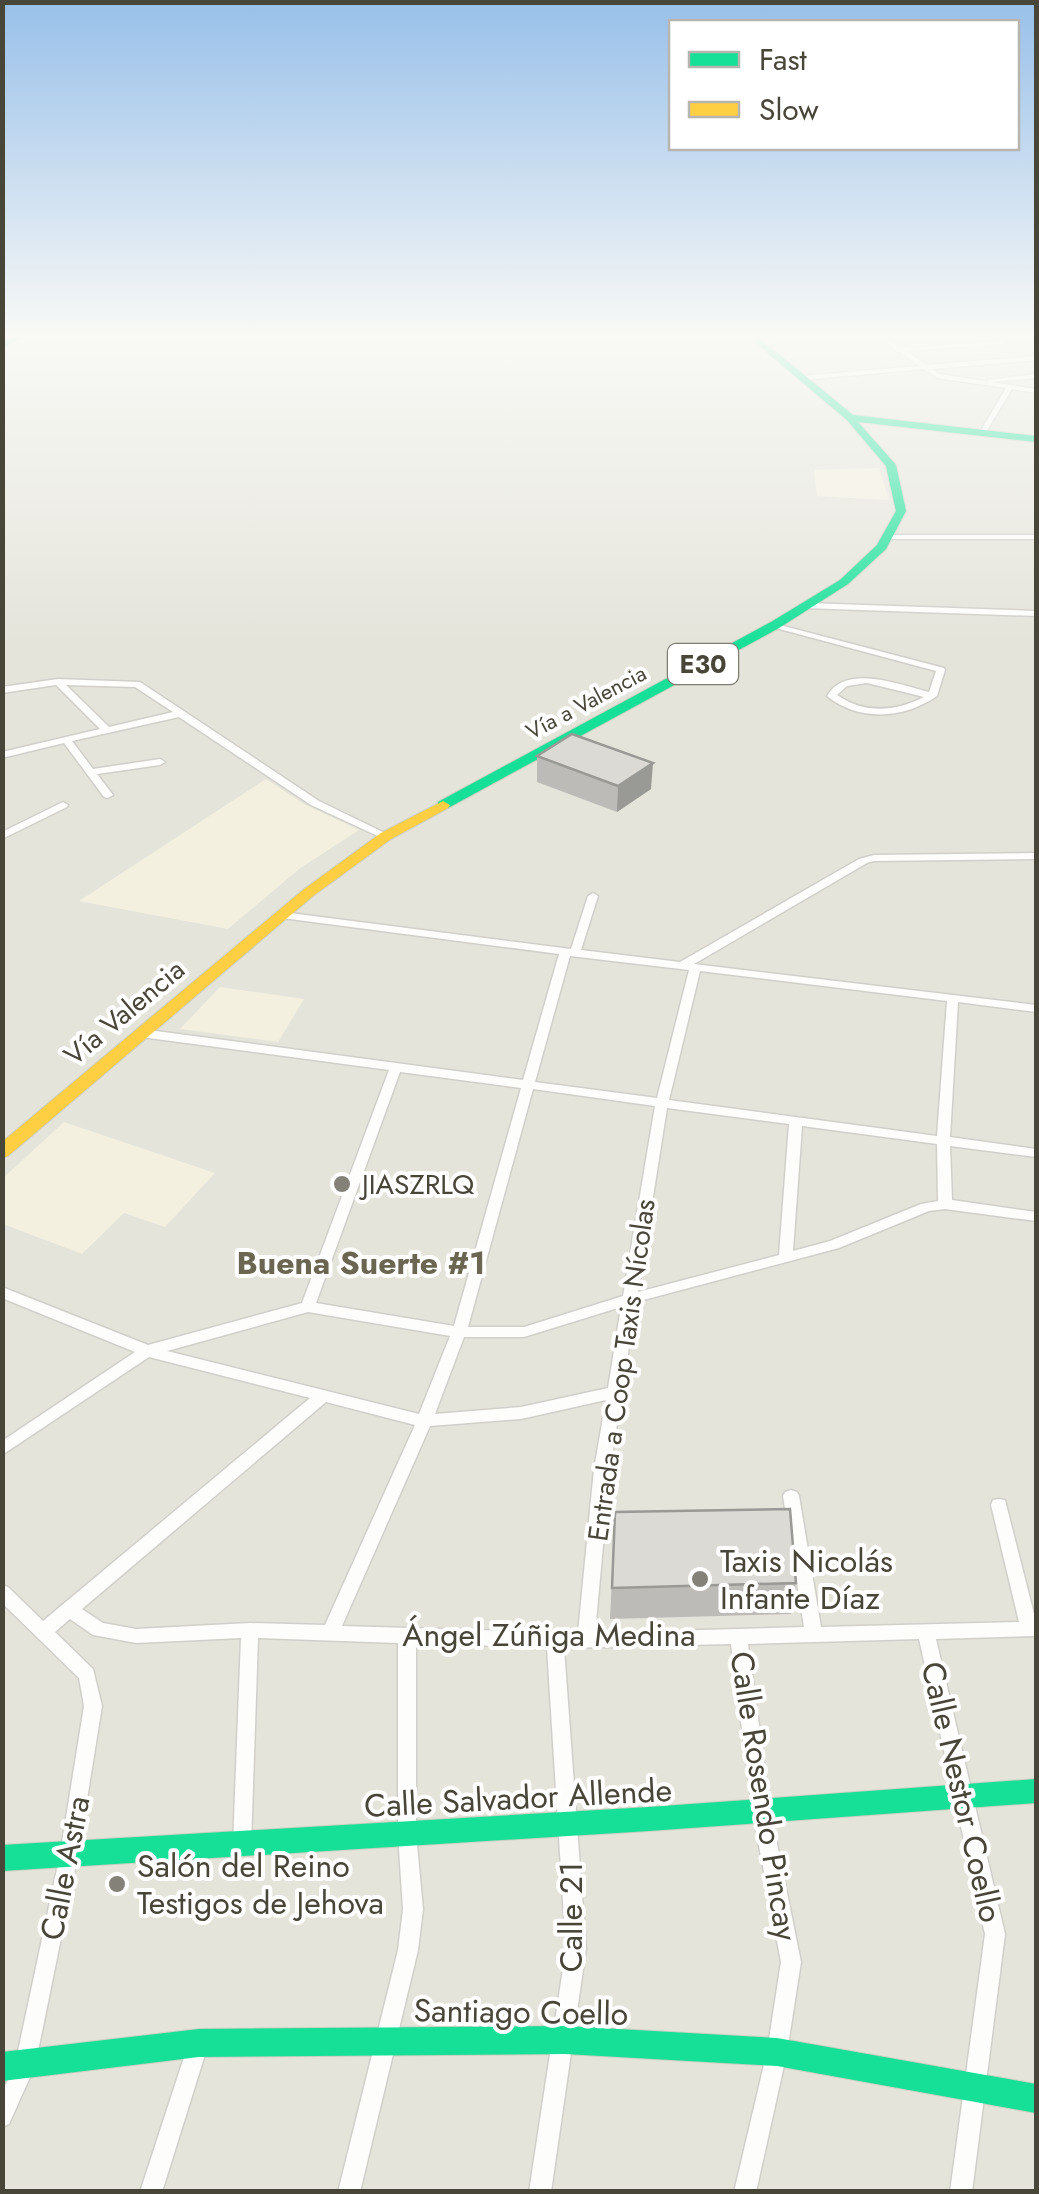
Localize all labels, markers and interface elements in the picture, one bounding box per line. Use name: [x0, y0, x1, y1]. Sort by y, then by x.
legend: [669, 20, 1019, 150]
text: Fast: [759, 38, 808, 81]
text: Slow: [759, 88, 819, 131]
road number: E30: [668, 644, 738, 684]
street label: Vía a Valencia: [520, 657, 652, 747]
street label: Vía Valencia: [55, 950, 194, 1075]
place label: JIASZRLQ: [358, 1164, 475, 1205]
marker: JIASZRLQ: [331, 1173, 353, 1195]
street label: Entrada a Coop Taxis Nícolas: [577, 1196, 666, 1544]
district label: Buena Suerte #1: [237, 1240, 485, 1286]
place label: Taxis Nicolás Infante Díaz: [720, 1538, 893, 1621]
marker: Taxis Nicolás Infante Díaz: [689, 1568, 711, 1590]
street label: Ángel Zúñiga Medina: [402, 1612, 696, 1658]
street label: Calle Rosendo Pincay: [718, 1648, 810, 1945]
street label: Calle Nestor Coello: [910, 1657, 1014, 1927]
street label: Calle Salvador Allende: [363, 1767, 673, 1829]
street label: Calle Astra: [28, 1792, 102, 1944]
place label: Salón del Reino Testigos de Jehova: [137, 1843, 384, 1926]
street label: Calle 21: [548, 1862, 594, 1972]
marker: Salón del Reino Testigos de Jehova: [106, 1873, 128, 1895]
street label: Santiago Coello: [413, 1987, 629, 2037]

